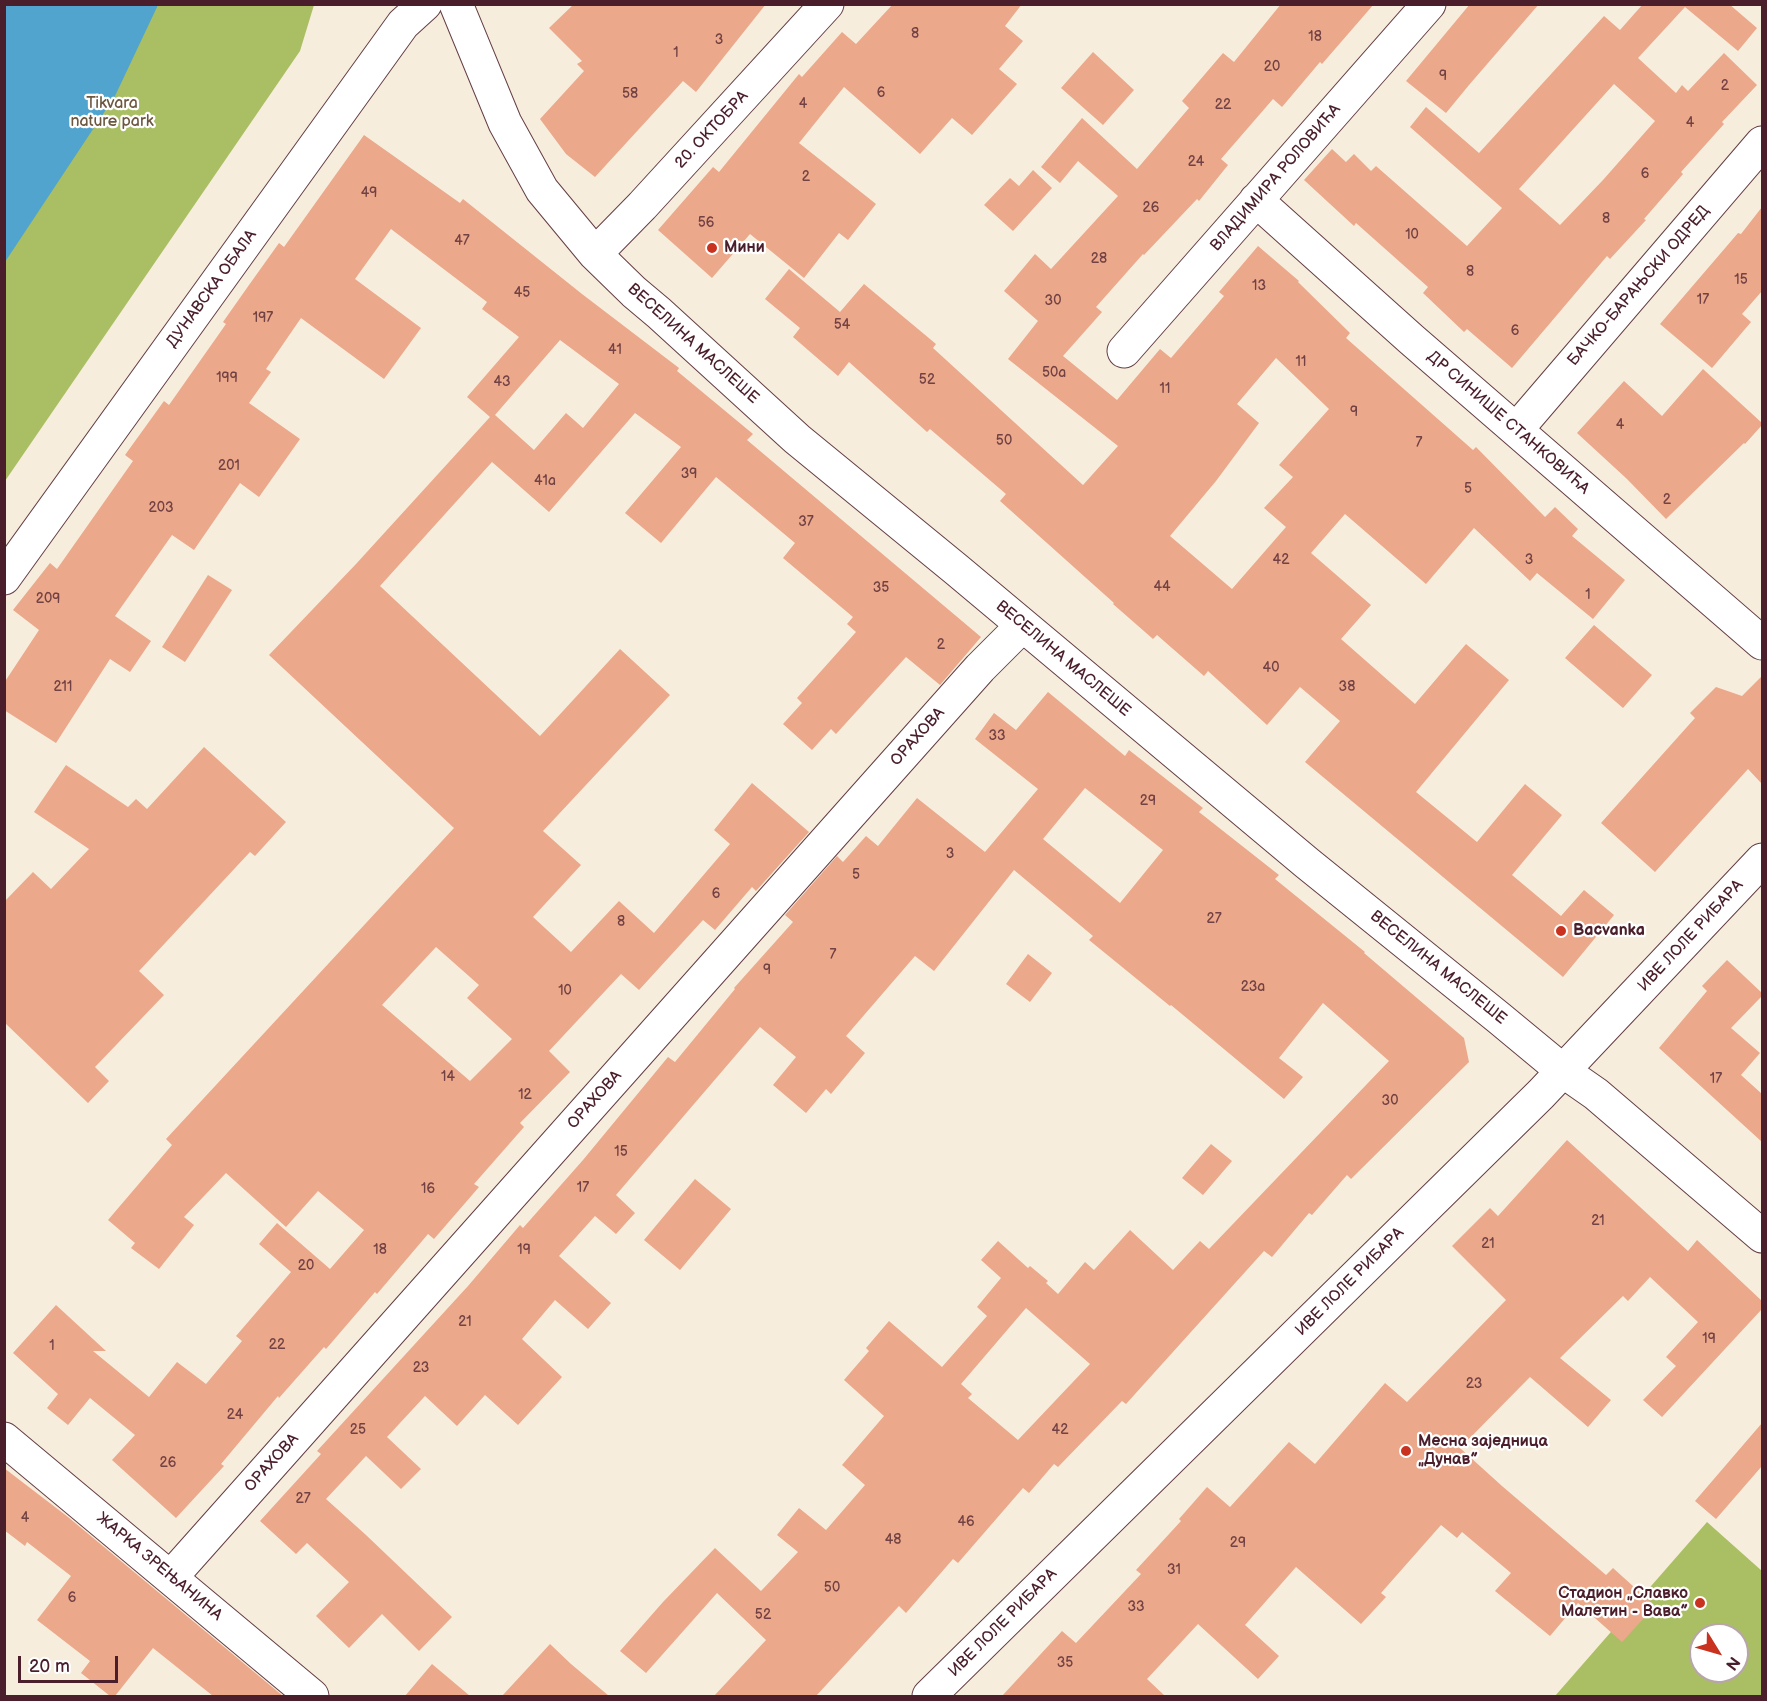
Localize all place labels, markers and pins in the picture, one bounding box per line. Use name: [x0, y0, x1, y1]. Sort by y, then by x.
place label: Мини: [724, 238, 765, 258]
marker: Мини: [705, 241, 719, 255]
place label: Bacvanka: [1573, 921, 1645, 941]
marker: Bacvanka: [1554, 924, 1568, 938]
place label: Месна заједница „Дунав”: [1418, 1432, 1548, 1470]
marker: Месна заједница „Дунав”: [1399, 1444, 1413, 1458]
place label: Стадион „Славко Малетин - Вава”: [1558, 1584, 1688, 1622]
marker: Стадион „Славко Малетин - Вава”: [1693, 1596, 1707, 1610]

